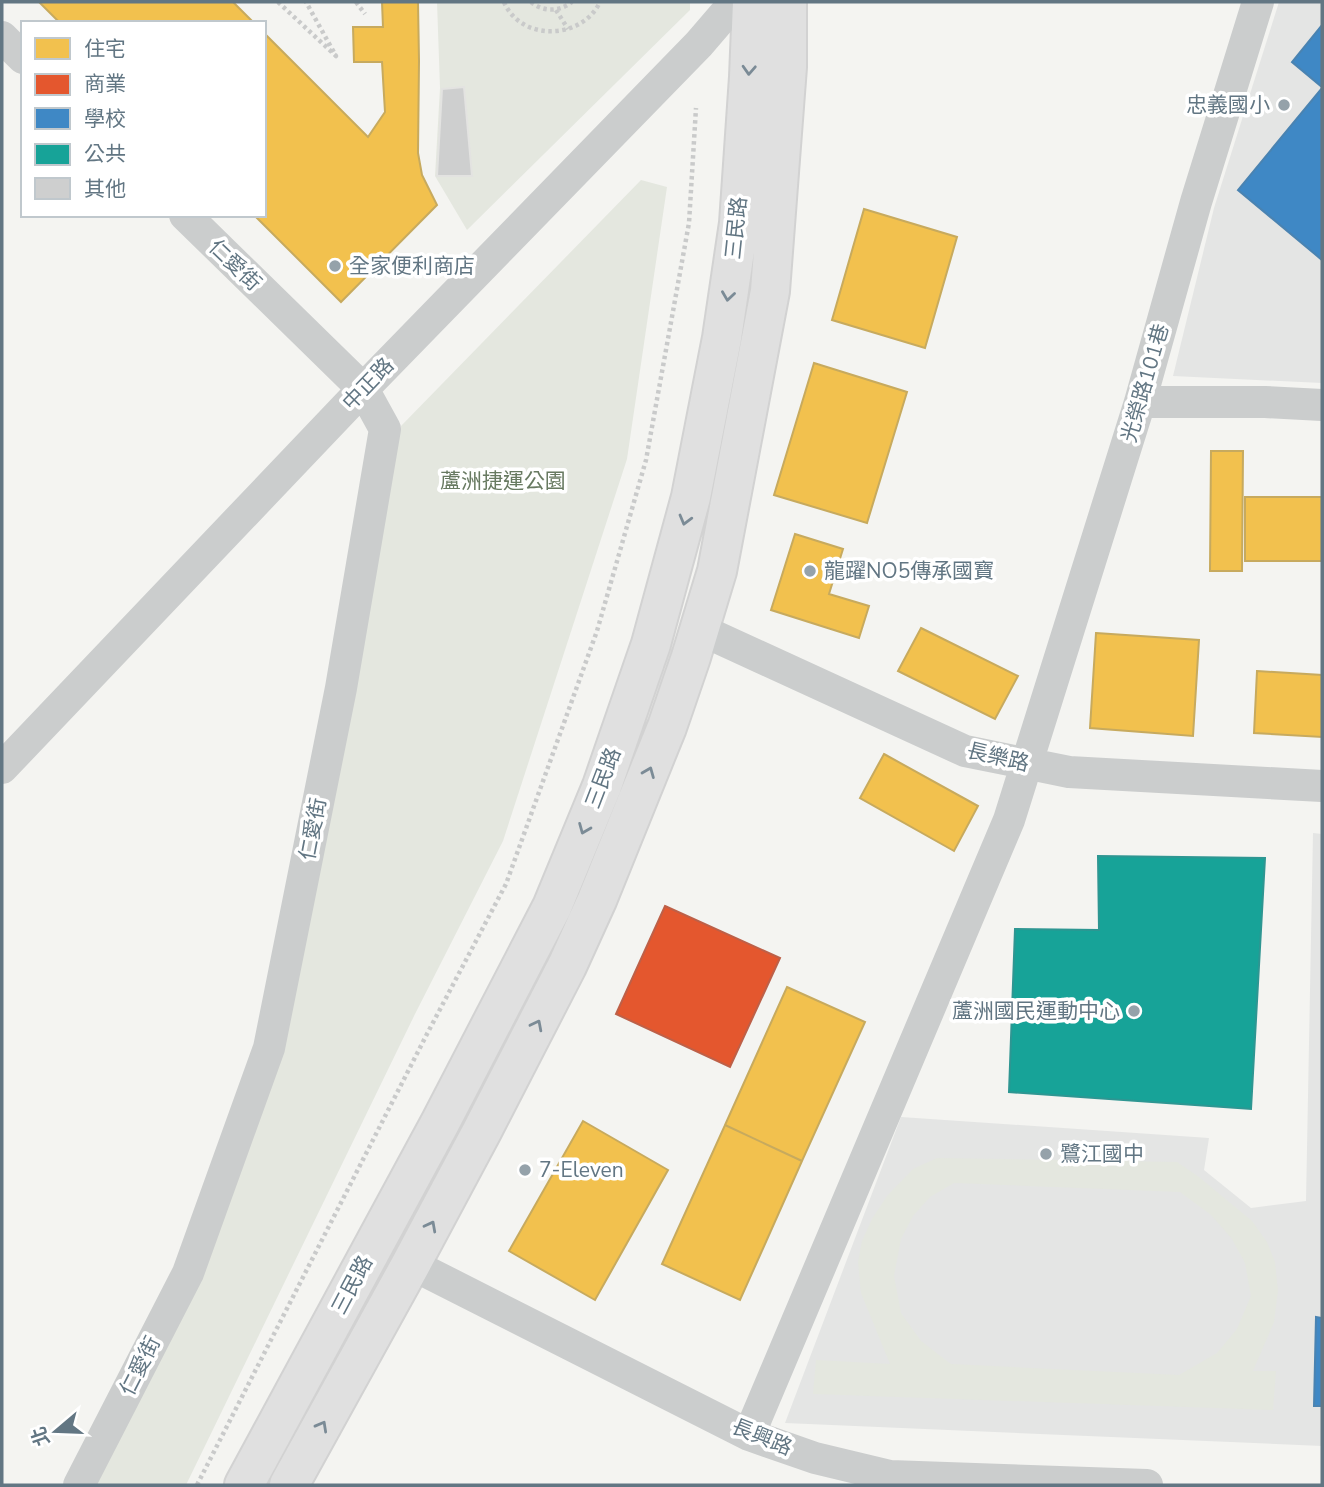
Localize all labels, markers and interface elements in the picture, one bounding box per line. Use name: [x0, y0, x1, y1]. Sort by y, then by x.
legend: [21, 21, 266, 217]
text: 住宅: [84, 35, 126, 63]
one-way arrow: [741, 65, 756, 76]
text: 商業: [84, 70, 126, 98]
place label: 忠義國小: [1186, 91, 1270, 119]
marker: 忠義國小: [1276, 97, 1292, 113]
text: 學校: [84, 105, 126, 133]
text: 公共: [84, 140, 126, 168]
text: 其他: [84, 175, 126, 203]
street label: 三民路: [719, 195, 753, 261]
street label: 仁愛街: [203, 233, 267, 297]
place label: 全家便利商店: [349, 252, 475, 280]
marker: 全家便利商店: [327, 258, 343, 274]
one-way arrow: [721, 290, 736, 302]
street label: 光榮路101巷: [1115, 321, 1175, 445]
street label: 中正路: [336, 352, 400, 416]
park label: 蘆洲捷運公園: [440, 467, 566, 495]
one-way arrow: [679, 513, 693, 525]
place label: 龍躍NO5傳承國寶: [824, 557, 994, 585]
marker: 龍躍NO5傳承國寶: [802, 563, 818, 579]
street label: 長樂路: [964, 736, 1032, 778]
street label: 三民路: [579, 744, 627, 812]
one-way arrow: [641, 767, 655, 779]
street label: 仁愛街: [293, 795, 333, 863]
one-way arrow: [578, 821, 592, 834]
place label: 蘆洲國民運動中心: [952, 997, 1120, 1025]
marker: 蘆洲國民運動中心: [1126, 1003, 1142, 1019]
one-way arrow: [528, 1020, 542, 1032]
place label: 鷺江國中: [1060, 1140, 1144, 1168]
marker: 鷺江國中: [1038, 1146, 1054, 1162]
place label: 7-Eleven: [539, 1156, 624, 1184]
marker: 7-Eleven: [517, 1162, 533, 1178]
one-way arrow: [423, 1221, 436, 1233]
street label: 三民路: [325, 1251, 379, 1319]
street label: 仁愛街: [113, 1332, 167, 1400]
north arrow: [21, 1396, 91, 1466]
street label: 長興路: [728, 1412, 796, 1462]
one-way arrow: [314, 1420, 327, 1433]
text: 北: [25, 1423, 56, 1449]

